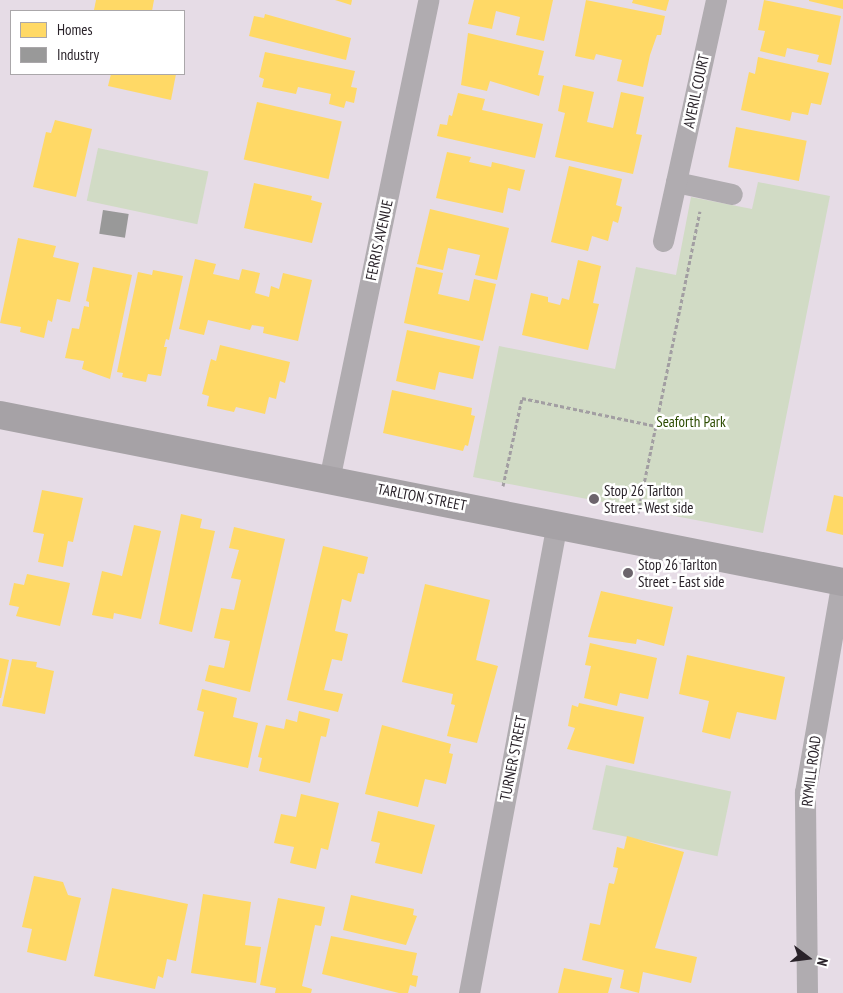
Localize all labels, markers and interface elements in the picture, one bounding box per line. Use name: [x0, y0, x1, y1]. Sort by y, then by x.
legend: [10, 10, 185, 75]
text: Homes: [57, 20, 93, 39]
text: Industry: [57, 45, 99, 64]
street label: AVERIL COURT: [679, 52, 713, 130]
street label: FERRIS AVENUE: [362, 198, 396, 282]
park label: Seaforth Park: [656, 413, 726, 431]
street label: TARLTON STREET: [376, 480, 468, 514]
place label: Stop 26 Tarlton Street - West side: [604, 481, 695, 516]
marker: Stop 26 Tarlton Street - West side: [588, 493, 600, 505]
place label: Stop 26 Tarlton Street - East side: [638, 555, 726, 590]
marker: Stop 26 Tarlton Street - East side: [622, 567, 634, 579]
street label: TURNER STREET: [496, 714, 530, 802]
street label: RYMILL ROAD: [798, 734, 824, 808]
north arrow: [783, 933, 833, 983]
text: N: [813, 956, 832, 968]

